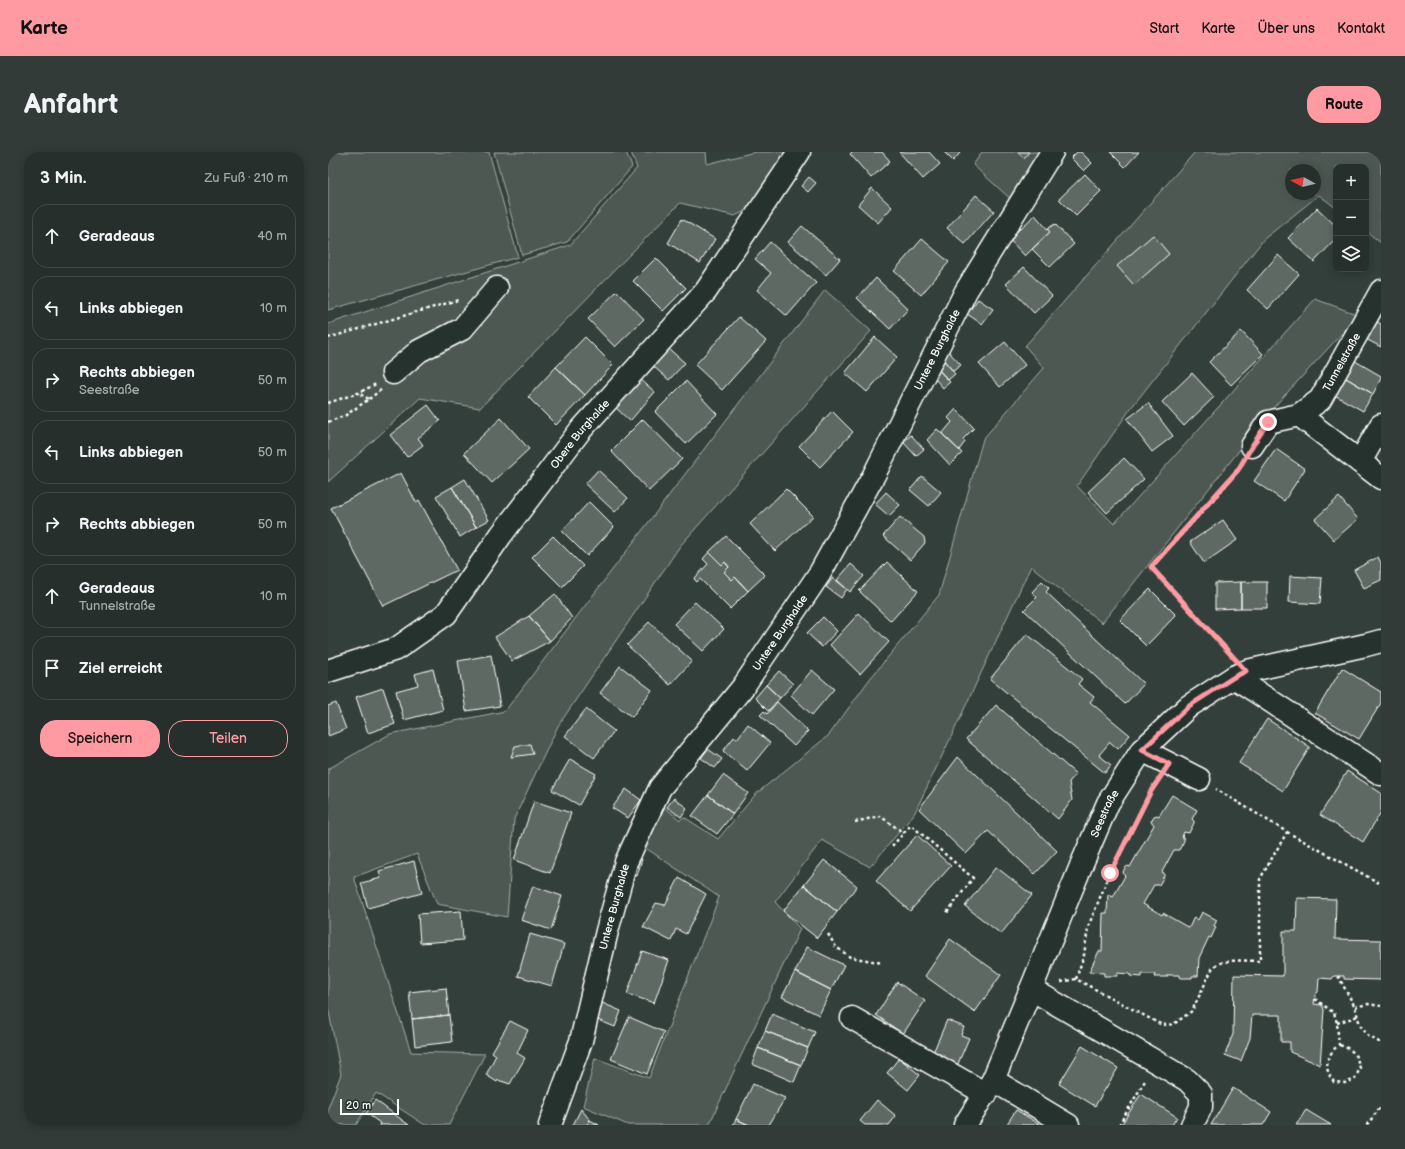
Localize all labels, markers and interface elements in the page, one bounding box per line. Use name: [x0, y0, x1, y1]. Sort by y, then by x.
text: Karte: [20, 17, 68, 40]
text: Start: [1149, 20, 1179, 37]
text: Karte: [1201, 20, 1235, 37]
text: Über uns: [1257, 20, 1315, 37]
text: Kontakt: [1337, 20, 1385, 37]
button: Route: [1307, 86, 1381, 123]
text: Anfahrt: [24, 88, 118, 121]
north arrow: [1285, 164, 1321, 200]
map controls: [1333, 164, 1369, 272]
button: +: [1333, 164, 1369, 200]
text: 3 Min.: [40, 168, 87, 188]
text: Zu Fuß · 210 m: [205, 170, 288, 186]
button: −: [1333, 200, 1369, 236]
icon: ahead: [41, 225, 63, 247]
text: Geradeaus: [79, 227, 155, 246]
text: 40 m: [257, 228, 287, 244]
button: layers: [1333, 236, 1369, 272]
icon: left: [41, 297, 63, 319]
text: Links abbiegen: [79, 299, 183, 318]
text: 10 m: [260, 300, 287, 316]
street label: Untere Burghalde: [911, 307, 963, 392]
street label: Tunnelstraße: [1320, 330, 1363, 393]
text: Rechts abbiegen: [79, 363, 195, 382]
icon: right: [41, 369, 63, 391]
text: 50 m: [258, 372, 287, 388]
text: Seestraße: [79, 382, 139, 398]
street label: Obere Burghalde: [547, 396, 612, 471]
route end: [1259, 413, 1277, 431]
icon: left: [41, 441, 63, 463]
text: Links abbiegen: [79, 443, 183, 462]
text: 50 m: [258, 444, 287, 460]
icon: right: [41, 513, 63, 535]
text: Rechts abbiegen: [79, 515, 195, 534]
text: 50 m: [258, 516, 287, 532]
text: Geradeaus: [79, 579, 155, 598]
icon: ahead: [41, 585, 63, 607]
text: 10 m: [260, 588, 287, 604]
street label: Untere Burghalde: [750, 592, 810, 673]
text: Tunnelstraße: [79, 598, 156, 614]
icon: arrive: [41, 657, 63, 679]
text: Ziel erreicht: [79, 659, 162, 678]
button: Speichern: [40, 720, 160, 757]
button: Teilen: [168, 720, 288, 757]
street label: Seestraße: [1088, 787, 1122, 839]
street label: Untere Burghalde: [596, 862, 632, 951]
route start: [1101, 864, 1119, 882]
scale bar: [340, 1097, 399, 1116]
text: 20 m: [346, 1099, 371, 1112]

